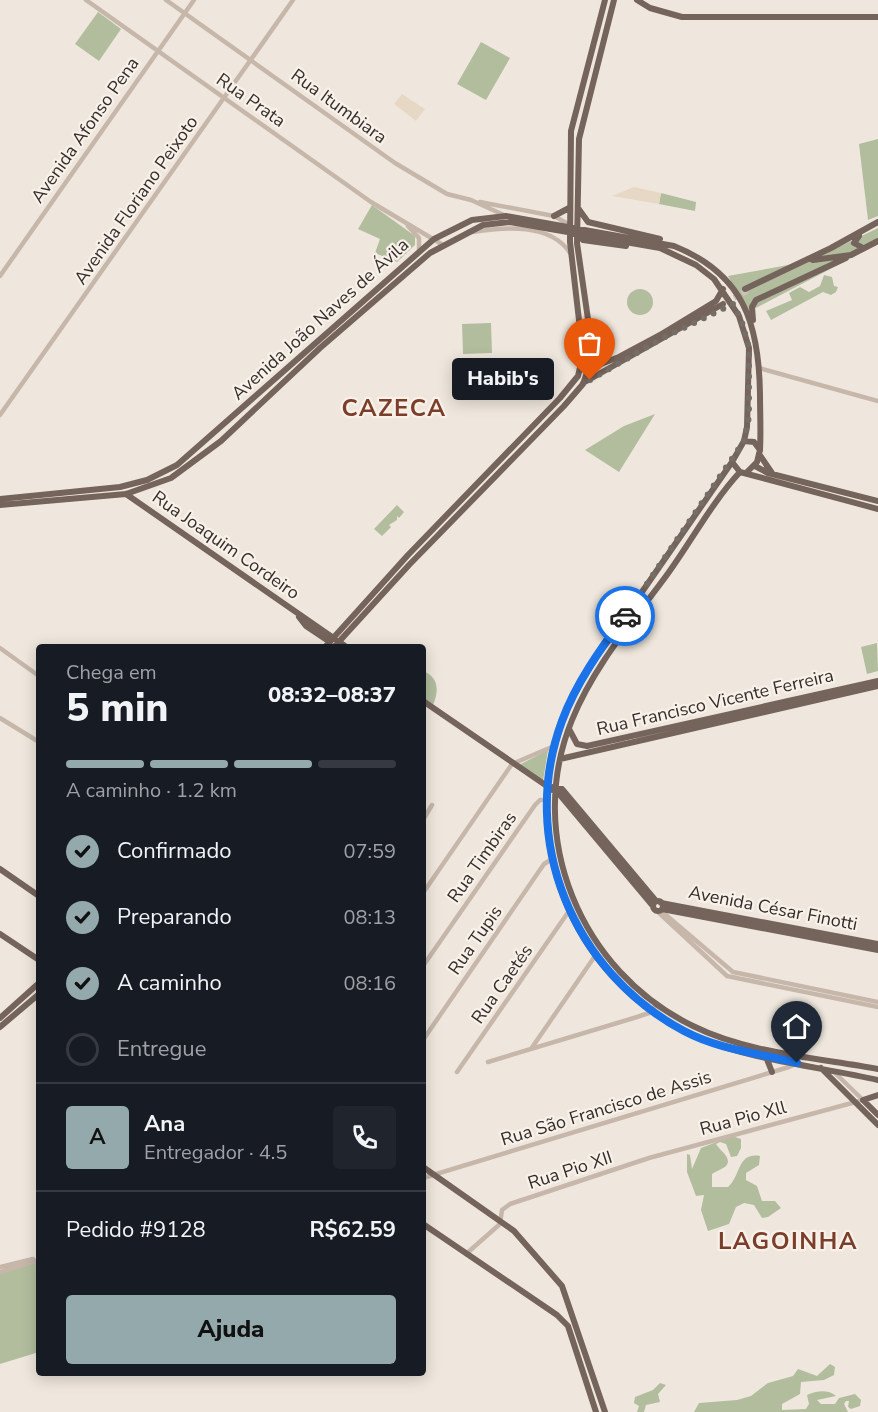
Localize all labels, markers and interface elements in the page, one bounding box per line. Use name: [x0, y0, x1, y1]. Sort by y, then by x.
street label: Avenida Afonso Pena: [26, 52, 144, 208]
street label: Rua Itumbiara: [286, 63, 392, 149]
street label: Rua Prata: [212, 67, 290, 133]
street label: Avenida Floriano Peixoto: [69, 111, 203, 289]
street label: Avenida João Naves de Ávila: [226, 233, 414, 405]
pin: [564, 318, 615, 380]
icon: bag: [573, 327, 606, 360]
callout: Habib's: [452, 359, 554, 401]
text: Habib's: [467, 365, 539, 392]
district label: CAZECA: [341, 392, 447, 424]
street label: Rua Joaquim Cordeiro: [147, 485, 305, 605]
courier: [595, 586, 655, 646]
icon: car: [609, 600, 642, 633]
text: Chega em: [66, 659, 157, 686]
street label: Rua Francisco Vicente Ferreira: [594, 663, 836, 741]
text: 08:32–08:37: [268, 680, 396, 710]
text: 5 min: [66, 682, 169, 735]
text: A caminho · 1.2 km: [66, 777, 237, 804]
street label: Rua Timbiras: [442, 807, 522, 907]
icon: check: [66, 835, 99, 868]
text: Confirmado: [117, 836, 232, 866]
text: 07:59: [343, 838, 396, 865]
street label: Avenida César Finotti: [687, 880, 859, 936]
icon: check: [66, 901, 99, 934]
street label: Rua Tupis: [442, 901, 508, 979]
text: Preparando: [117, 902, 232, 932]
text: 08:13: [343, 904, 396, 931]
street label: Rua Caetés: [466, 940, 538, 1028]
icon: check: [66, 967, 99, 1000]
text: A caminho: [117, 968, 222, 998]
text: 08:16: [343, 970, 396, 997]
pin: [771, 1001, 822, 1063]
icon: home: [780, 1010, 813, 1043]
text: Entregue: [117, 1034, 206, 1064]
street label: Rua São Francisco de Assis: [498, 1064, 714, 1152]
street label: Rua Pio Xll: [697, 1095, 790, 1141]
button: phone: [333, 1106, 396, 1169]
text: Ana: [144, 1109, 185, 1139]
text: A: [89, 1122, 106, 1152]
text: Entregador · 4.5: [144, 1139, 287, 1166]
street label: Rua Pio XII: [525, 1145, 615, 1195]
text: Pedido #9128: [66, 1215, 206, 1245]
text: R$62.59: [309, 1215, 396, 1245]
district label: LAGOINHA: [718, 1225, 858, 1257]
button: Ajuda: [66, 1295, 396, 1364]

